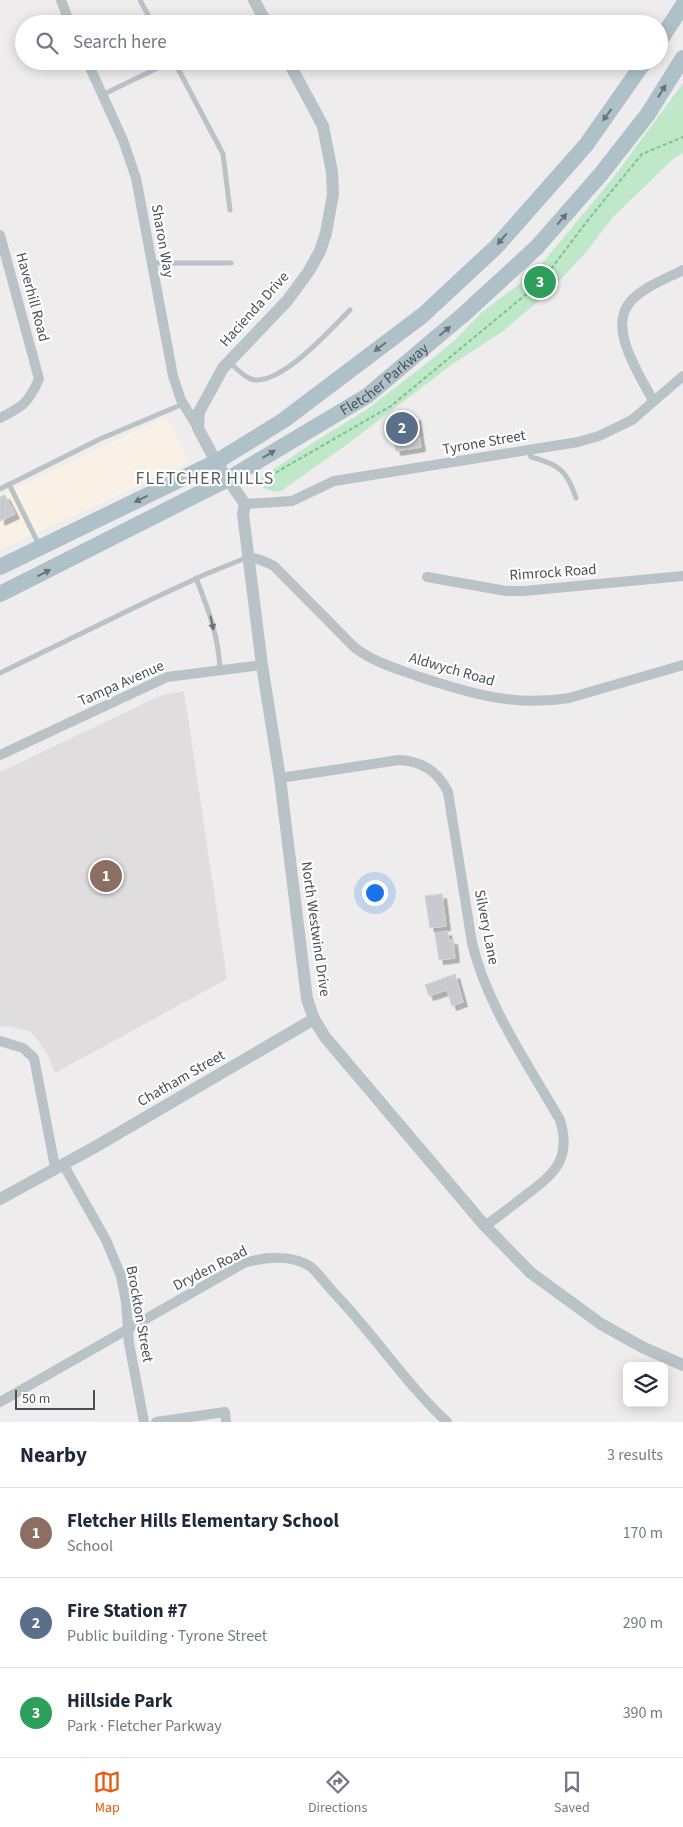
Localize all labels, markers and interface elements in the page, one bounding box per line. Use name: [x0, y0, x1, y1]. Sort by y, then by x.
search box: [15, 15, 668, 70]
icon: search: [33, 29, 61, 57]
text: Search here: [73, 29, 167, 56]
one-way arrow: [658, 84, 667, 98]
one-way arrow: [602, 108, 612, 122]
street label: Sharon Way: [146, 203, 179, 279]
one-way arrow: [556, 213, 568, 225]
one-way arrow: [496, 233, 508, 245]
street label: Haverhill Road: [11, 250, 55, 344]
pin: 3: [524, 263, 556, 301]
street label: Hacienda Drive: [215, 267, 294, 352]
one-way arrow: [438, 325, 451, 336]
street label: Fletcher Parkway: [336, 338, 433, 421]
one-way arrow: [374, 341, 387, 352]
pin: 2: [386, 409, 418, 447]
street label: Tyrone Street: [441, 425, 527, 460]
one-way arrow: [263, 449, 276, 458]
district label: FLETCHER HILLS: [136, 466, 274, 491]
one-way arrow: [134, 495, 148, 503]
street label: Rimrock Road: [509, 559, 597, 586]
one-way arrow: [37, 569, 51, 577]
one-way arrow: [208, 616, 216, 631]
street label: Aldwych Road: [407, 647, 497, 692]
street label: Tampa Avenue: [75, 655, 167, 712]
pin: 1: [90, 857, 122, 895]
street label: North Westwind Drive: [296, 860, 335, 998]
your location: [362, 880, 388, 906]
street label: Silvery Lane: [469, 888, 504, 966]
street label: Chatham Street: [134, 1045, 229, 1112]
street label: Dryden Road: [169, 1241, 251, 1296]
street label: Brockton Street: [121, 1264, 158, 1364]
map controls: [623, 1362, 668, 1407]
button: layers: [623, 1362, 668, 1407]
scale bar: [15, 1387, 95, 1410]
text: 50 m: [22, 1389, 50, 1409]
text: Nearby: [20, 1440, 87, 1470]
text: 3 results: [607, 1444, 663, 1466]
text: Fletcher Hills Elementary School: [67, 1508, 339, 1535]
text: 1: [32, 1522, 40, 1544]
text: 170 m: [623, 1522, 663, 1544]
text: School: [67, 1535, 113, 1557]
text: Fire Station #7: [67, 1598, 188, 1625]
text: 2: [32, 1612, 40, 1634]
text: 290 m: [623, 1612, 663, 1634]
text: Public building · Tyrone Street: [67, 1625, 267, 1647]
text: Hillside Park: [67, 1688, 173, 1715]
text: 3: [32, 1702, 40, 1724]
text: 390 m: [623, 1702, 663, 1724]
text: Park · Fletcher Parkway: [67, 1715, 222, 1737]
tab: Map: [93, 1768, 121, 1818]
tab: Directions: [308, 1768, 367, 1818]
tab: Saved: [554, 1768, 590, 1818]

